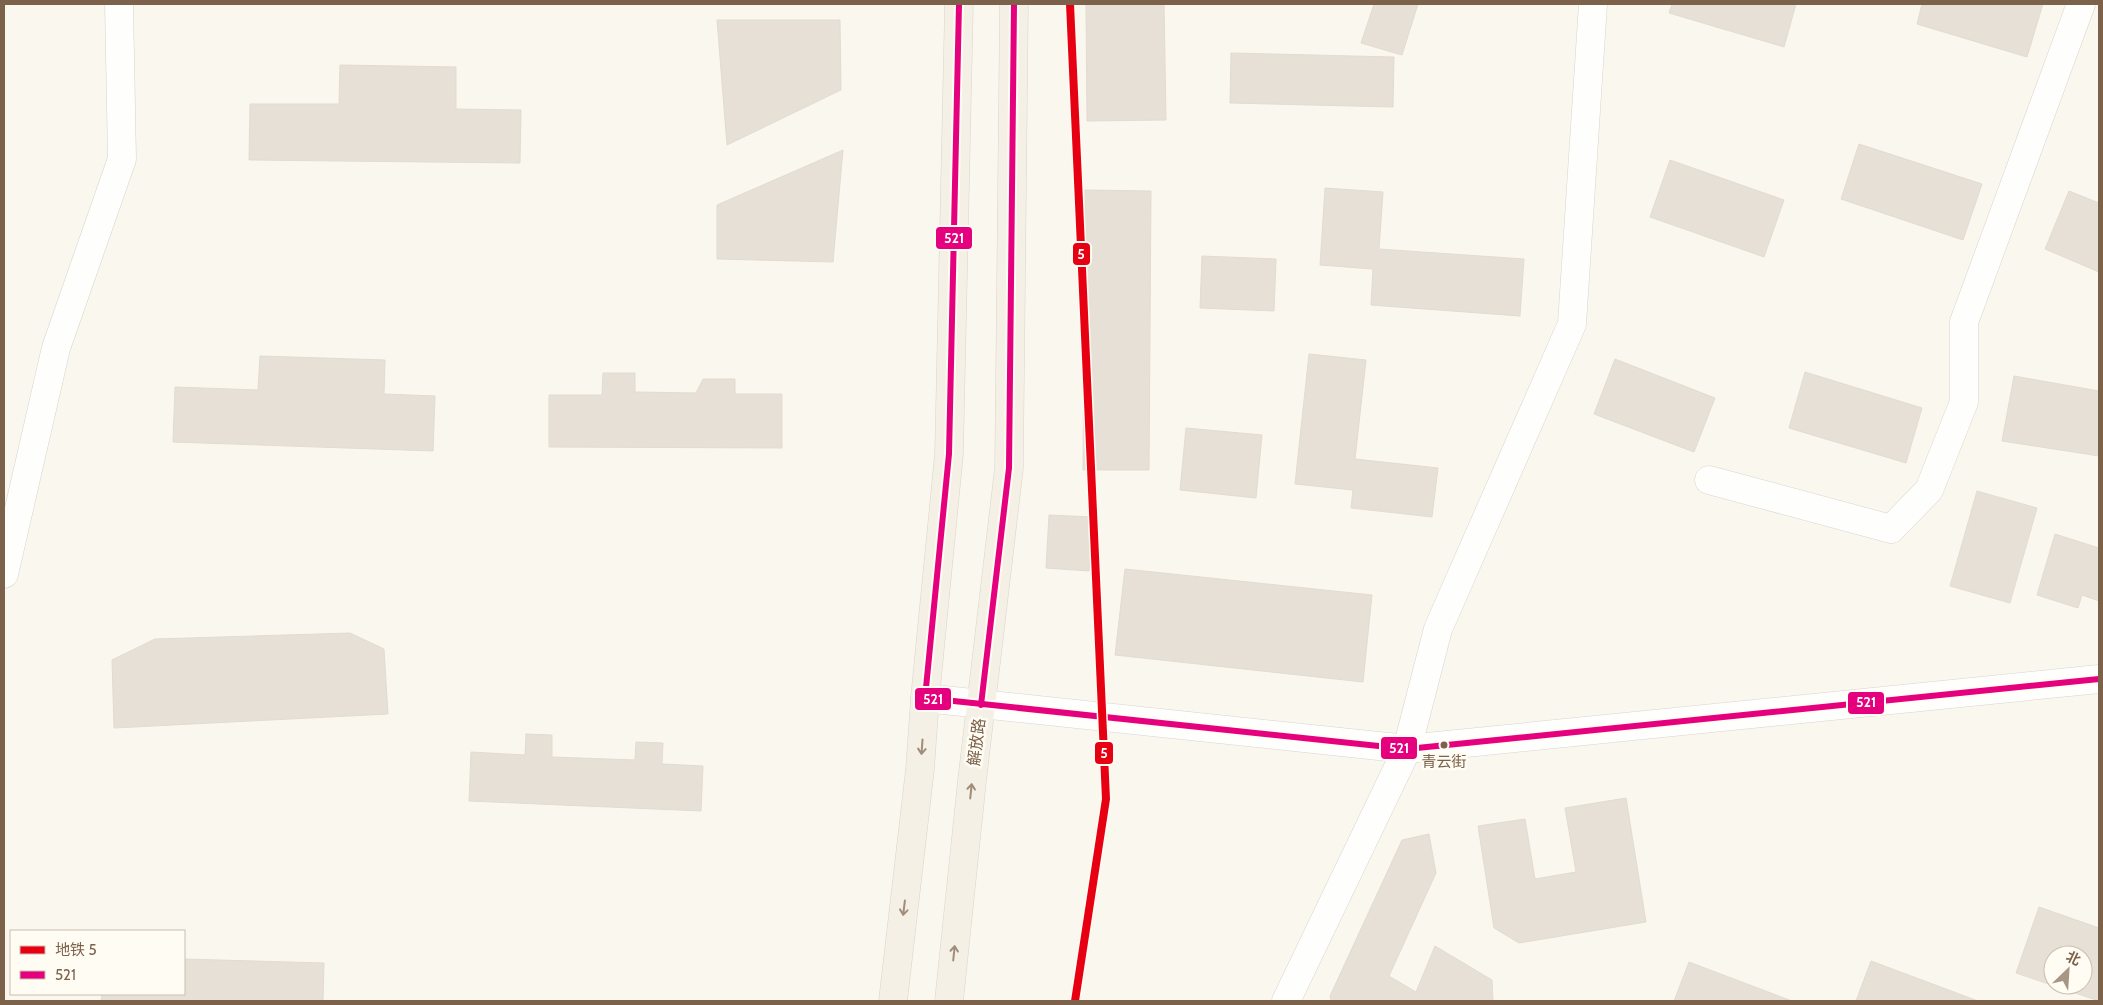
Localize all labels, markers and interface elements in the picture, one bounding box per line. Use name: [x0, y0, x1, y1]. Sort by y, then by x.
line badge: 521: [935, 226, 973, 250]
text: 521: [944, 229, 964, 247]
line badge: 5: [1072, 242, 1091, 266]
text: 5: [1077, 245, 1085, 263]
line badge: 521: [914, 687, 952, 711]
text: 521: [923, 690, 943, 708]
line badge: 521: [1847, 691, 1885, 715]
text: 521: [1856, 693, 1876, 711]
street label: 解放路: [964, 717, 989, 767]
line badge: 521: [1380, 736, 1418, 760]
one-way arrow: [917, 739, 926, 755]
text: 521: [1389, 739, 1409, 757]
marker: 青云街: [1439, 740, 1449, 750]
line badge: 5: [1094, 741, 1114, 765]
text: 5: [1100, 744, 1108, 762]
place label: 青云街: [1421, 753, 1467, 771]
one-way arrow: [966, 783, 976, 799]
one-way arrow: [899, 900, 909, 916]
legend: [10, 930, 185, 995]
text: 地铁 5: [55, 941, 97, 959]
one-way arrow: [949, 945, 959, 961]
north arrow: [2043, 945, 2093, 995]
text: 北: [2063, 947, 2084, 969]
text: 521: [55, 966, 76, 984]

